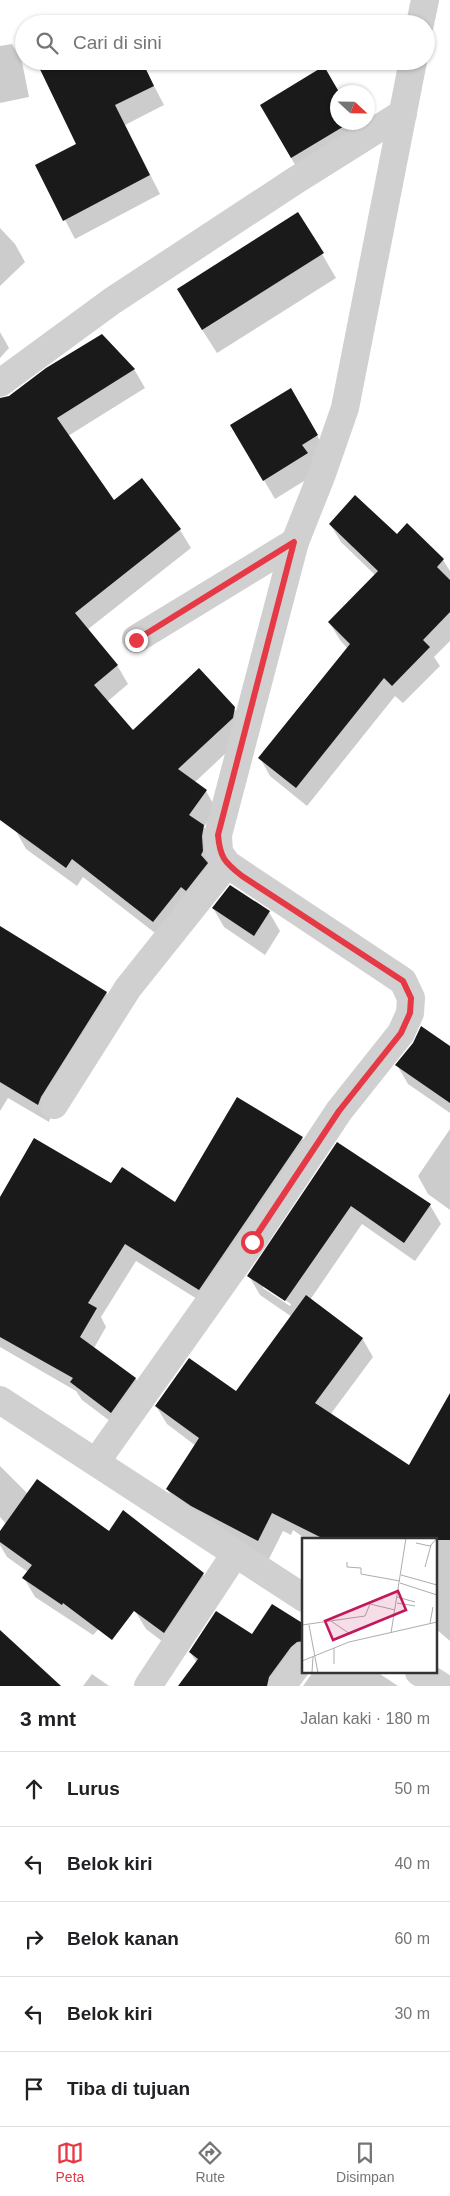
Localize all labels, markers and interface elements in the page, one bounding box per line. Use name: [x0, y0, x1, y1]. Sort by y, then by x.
search box: [15, 15, 435, 70]
icon: search: [33, 29, 61, 57]
text: Cari di sini: [73, 32, 162, 53]
north arrow: [330, 85, 375, 130]
route end: [125, 629, 148, 652]
route start: [241, 1231, 264, 1254]
inset map: [302, 1538, 438, 1674]
text: 3 mnt: [20, 1707, 76, 1730]
text: Jalan kaki · 180 m: [300, 1710, 430, 1727]
icon: ahead: [20, 1775, 48, 1803]
text: Lurus: [67, 1778, 120, 1799]
text: 50 m: [394, 1780, 430, 1797]
icon: left: [20, 1850, 48, 1878]
text: Belok kiri: [67, 1853, 153, 1874]
text: 40 m: [394, 1855, 430, 1872]
icon: right: [20, 1925, 48, 1953]
text: Belok kanan: [67, 1928, 179, 1949]
text: 60 m: [394, 1930, 430, 1947]
icon: left: [20, 2000, 48, 2028]
text: Belok kiri: [67, 2003, 153, 2024]
text: 30 m: [394, 2005, 430, 2022]
icon: arrive: [20, 2075, 48, 2103]
text: Tiba di tujuan: [67, 2078, 190, 2099]
tab: Peta: [56, 2139, 84, 2185]
tab: Rute: [195, 2139, 225, 2185]
tab: Disimpan: [336, 2139, 394, 2185]

